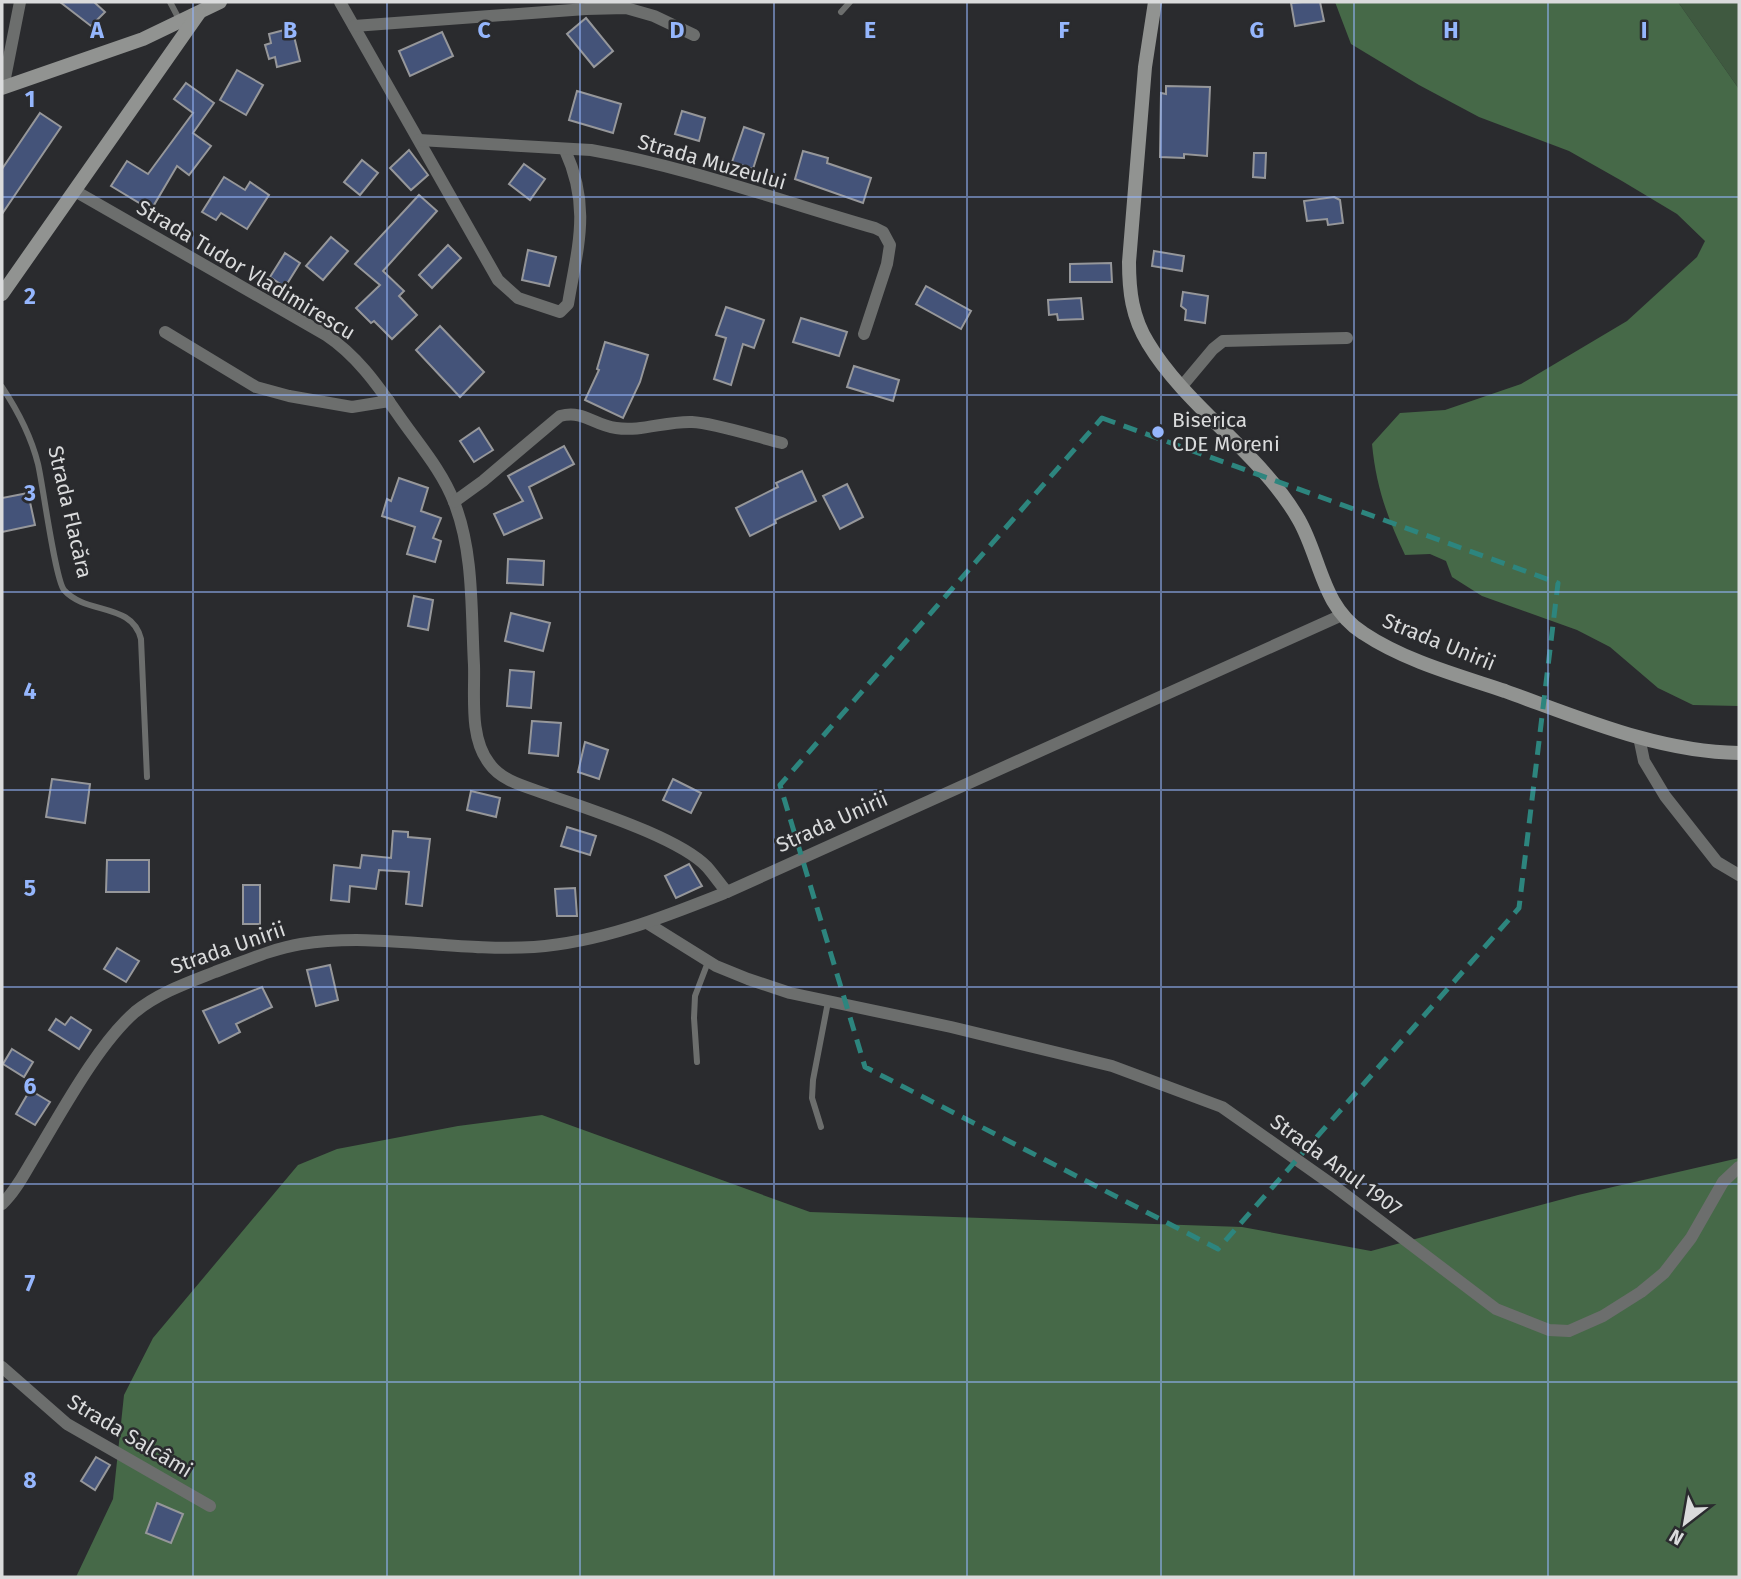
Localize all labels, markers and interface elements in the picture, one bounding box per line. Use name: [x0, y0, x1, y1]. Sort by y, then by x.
text: A: [89, 16, 104, 44]
text: B: [283, 16, 297, 44]
text: C: [477, 16, 491, 44]
text: D: [670, 16, 685, 44]
text: E: [864, 16, 876, 44]
text: F: [1058, 16, 1070, 44]
text: G: [1250, 16, 1264, 44]
text: H: [1443, 16, 1459, 44]
text: I: [1641, 16, 1647, 44]
text: 1: [25, 85, 35, 113]
street label: Strada Muzeului: [635, 128, 789, 196]
street label: Strada Tudor Vladimirescu: [132, 194, 360, 346]
text: 2: [24, 282, 36, 310]
place label: Biserica CDE Moreni: [1172, 407, 1280, 457]
marker: Biserica CDE Moreni: [1150, 424, 1166, 440]
street label: Strada Flacăra: [42, 443, 98, 581]
text: 3: [23, 479, 36, 507]
street label: Strada Unirii: [1379, 608, 1499, 676]
text: 4: [24, 677, 37, 705]
street label: Strada Unirii: [772, 786, 892, 858]
text: 5: [24, 874, 36, 902]
street label: Strada Unirii: [167, 916, 289, 980]
text: 6: [24, 1072, 37, 1100]
street label: Strada Anul 1907: [1265, 1109, 1407, 1221]
text: 7: [25, 1269, 36, 1297]
street label: Strada Salcâmi: [63, 1388, 197, 1484]
text: 8: [23, 1466, 37, 1494]
north arrow: [1650, 1488, 1720, 1558]
text: N: [1665, 1524, 1688, 1550]

